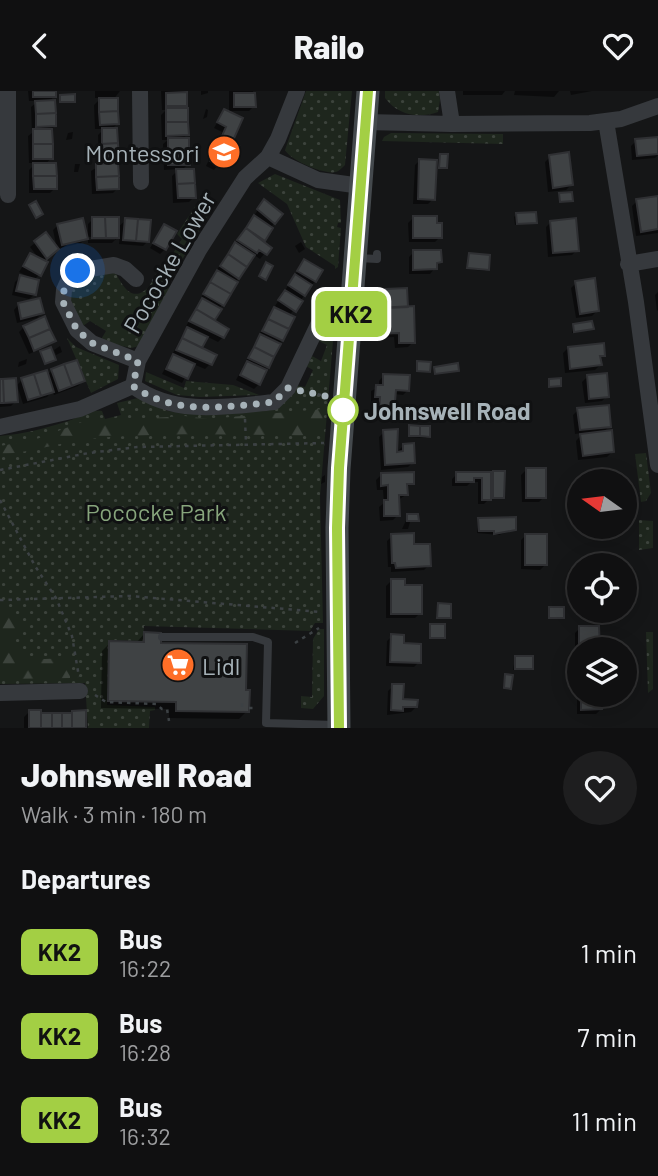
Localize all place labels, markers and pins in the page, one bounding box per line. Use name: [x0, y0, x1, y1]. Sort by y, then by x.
school or university icon: Montessori: [205, 133, 243, 171]
place label: Montessori: [85, 138, 200, 167]
marker: Johnswell Road: [328, 395, 358, 425]
place label: Johnswell Road: [364, 396, 531, 425]
supermarket icon: Lidl: [159, 646, 197, 684]
place label: Lidl: [202, 651, 240, 680]

